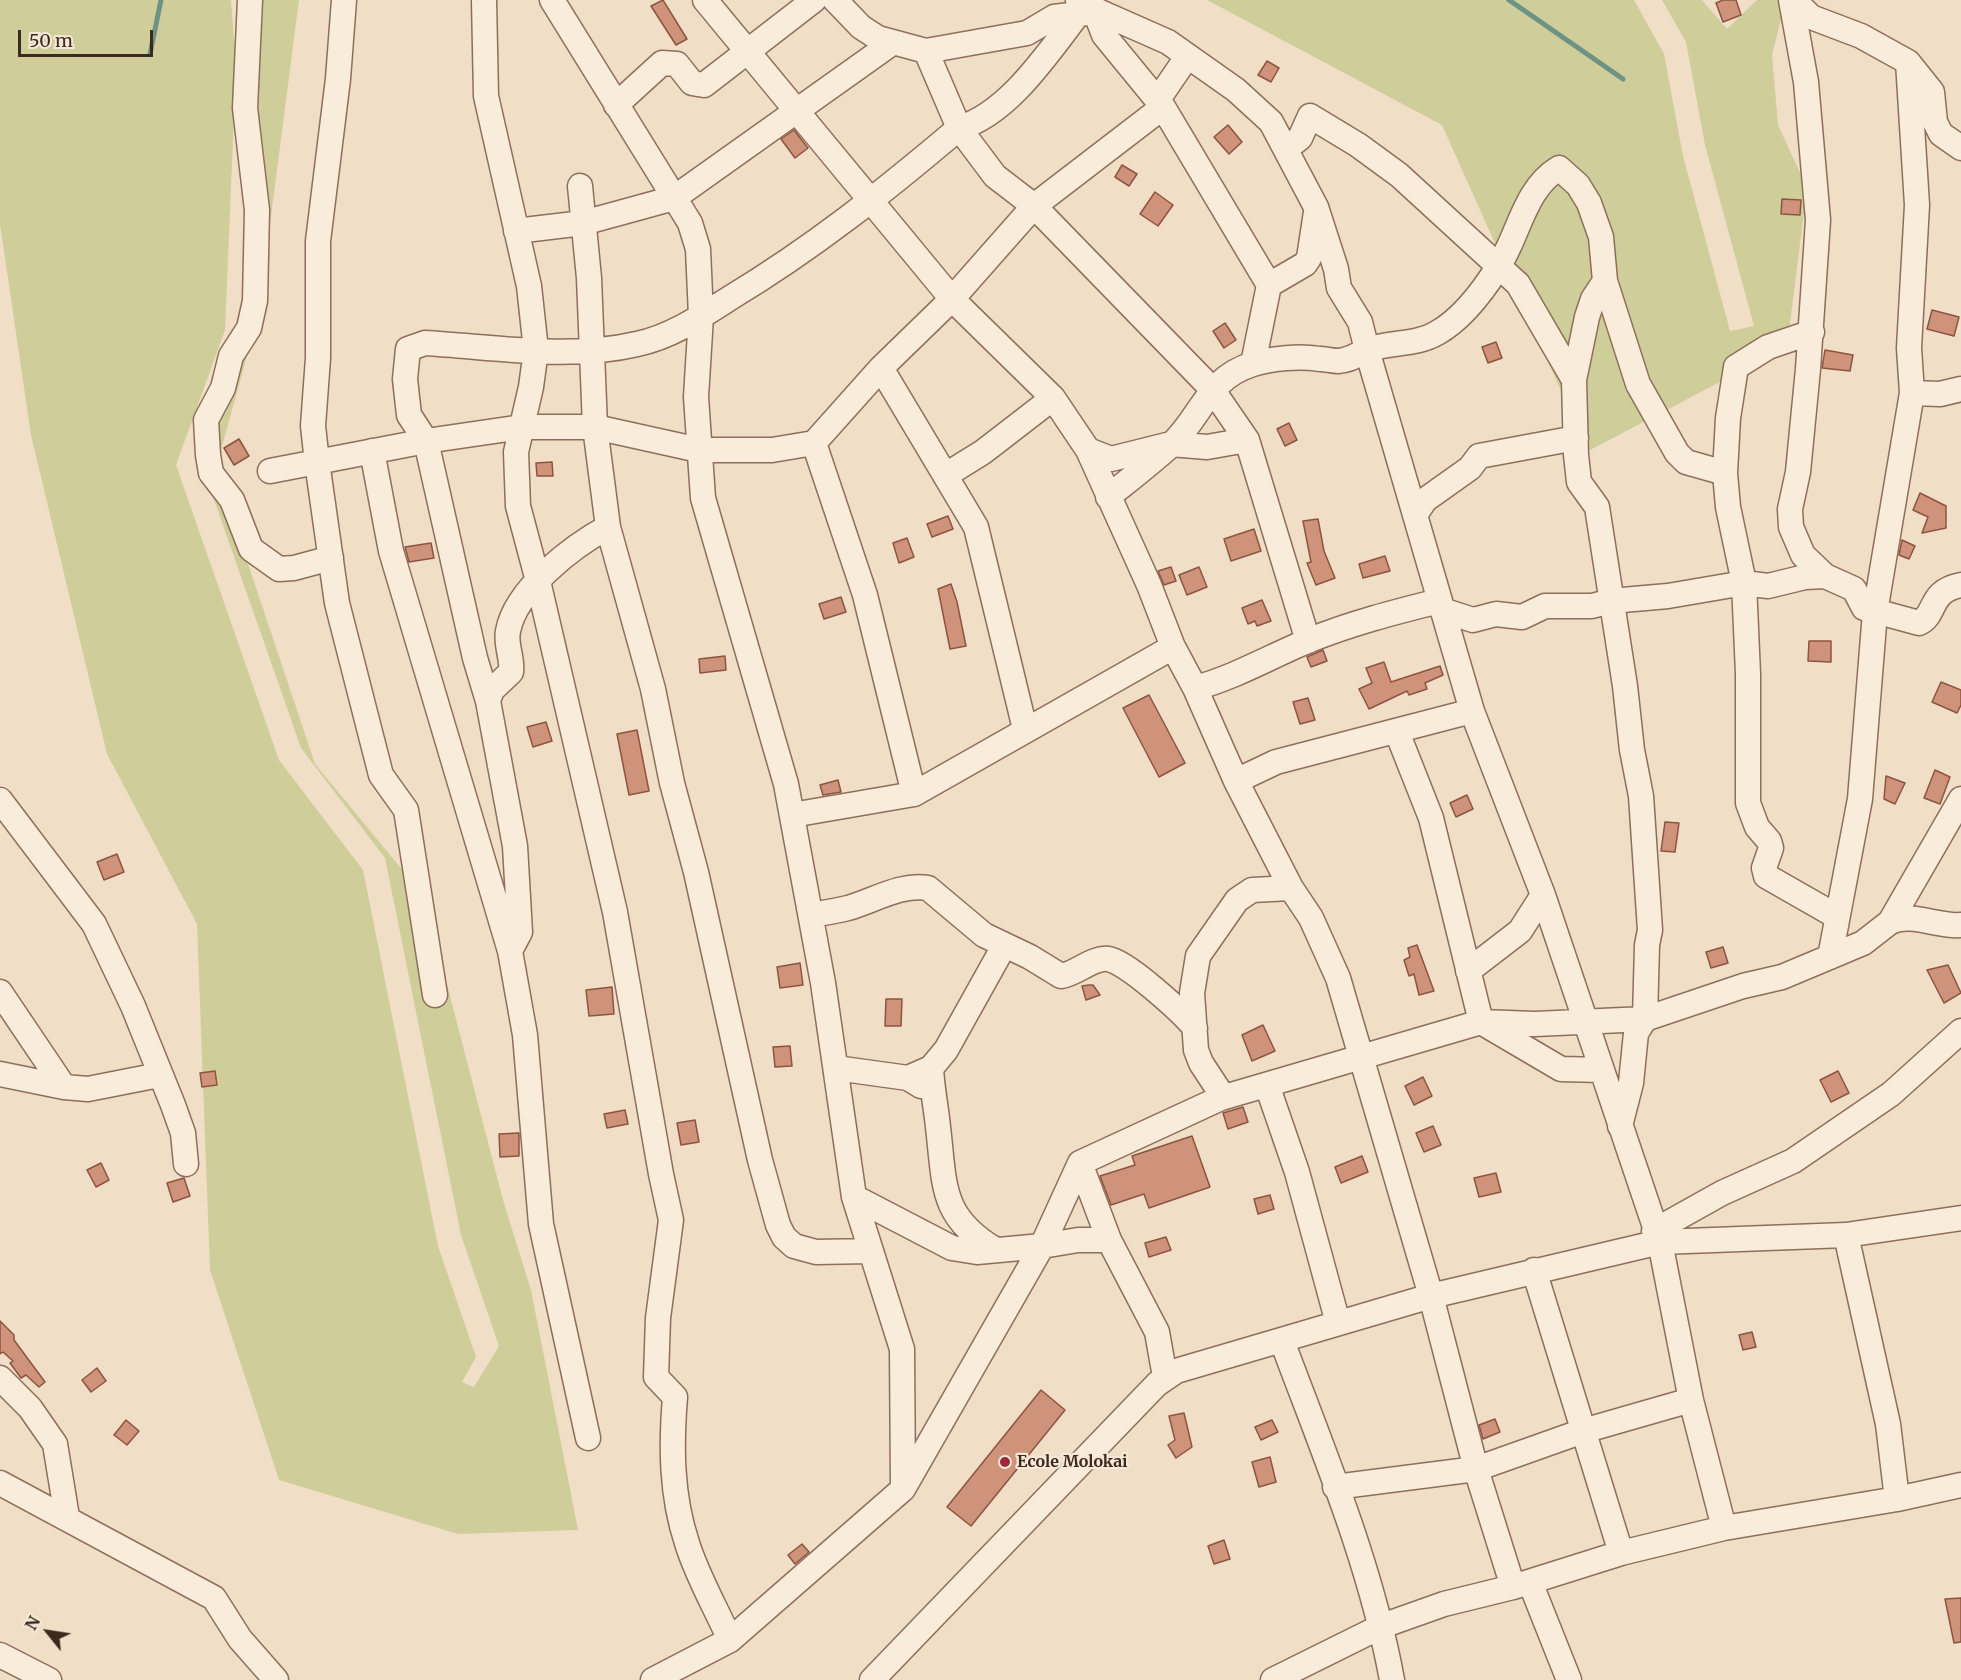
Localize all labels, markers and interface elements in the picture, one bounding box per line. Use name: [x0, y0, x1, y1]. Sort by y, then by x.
scale bar: [21, 18, 156, 56]
text: 50 m: [29, 29, 73, 52]
place label: Ecole Molokai: [1017, 1452, 1128, 1472]
marker: Ecole Molokai: [998, 1455, 1012, 1469]
north arrow: [18, 1602, 78, 1662]
text: N: [21, 1613, 44, 1633]

